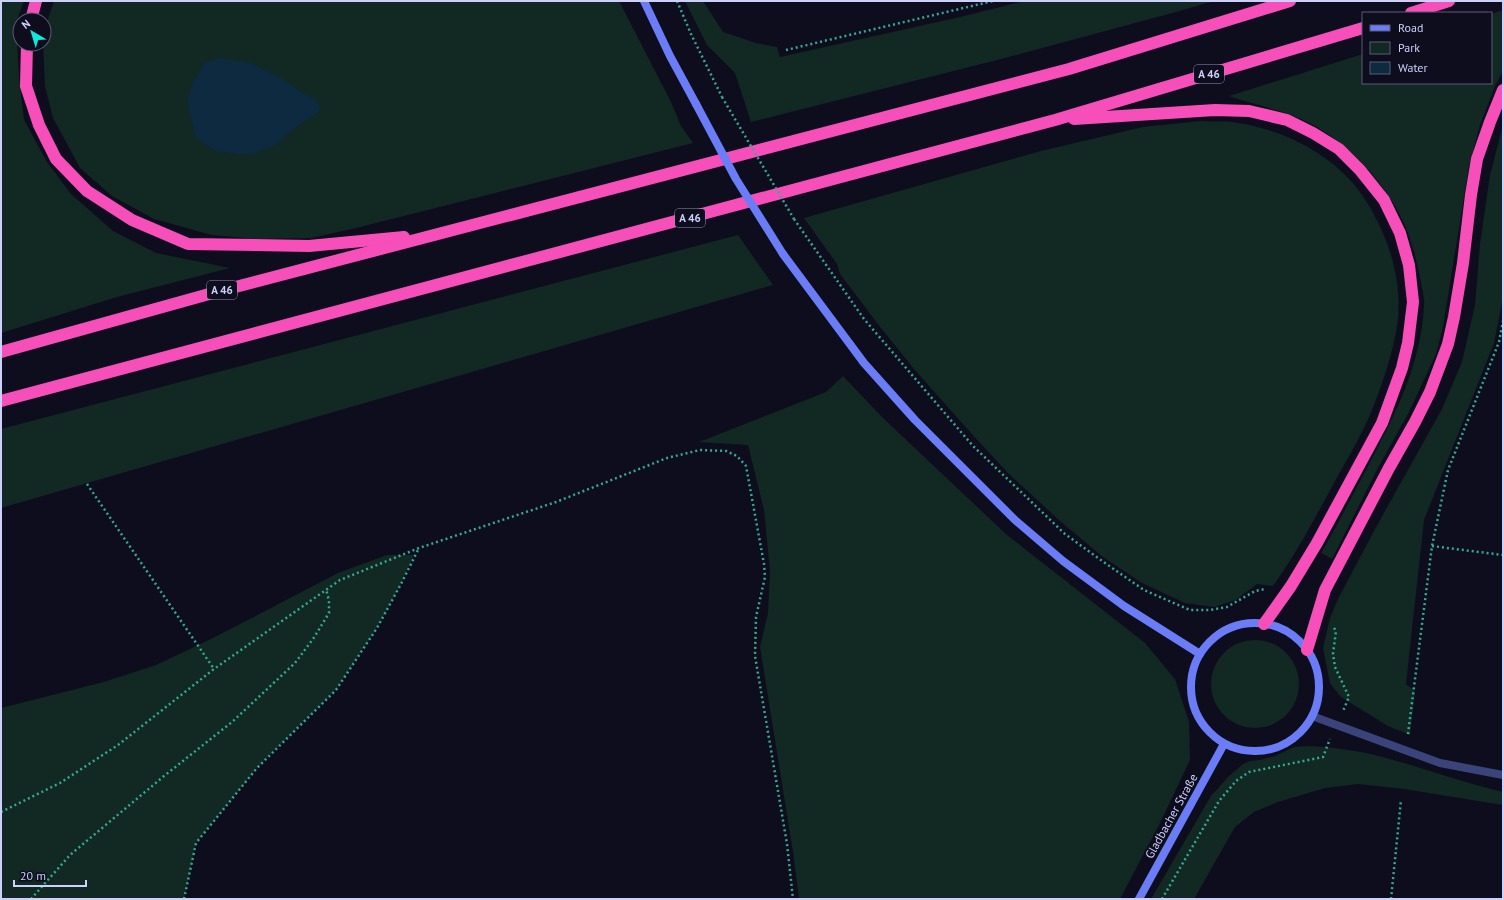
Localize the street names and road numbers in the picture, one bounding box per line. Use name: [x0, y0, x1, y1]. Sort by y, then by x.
road number: A 46: [1194, 65, 1224, 83]
road number: A 46: [675, 209, 705, 227]
road number: A 46: [207, 281, 237, 299]
street label: Gladbacher Straße: [1141, 771, 1201, 861]

